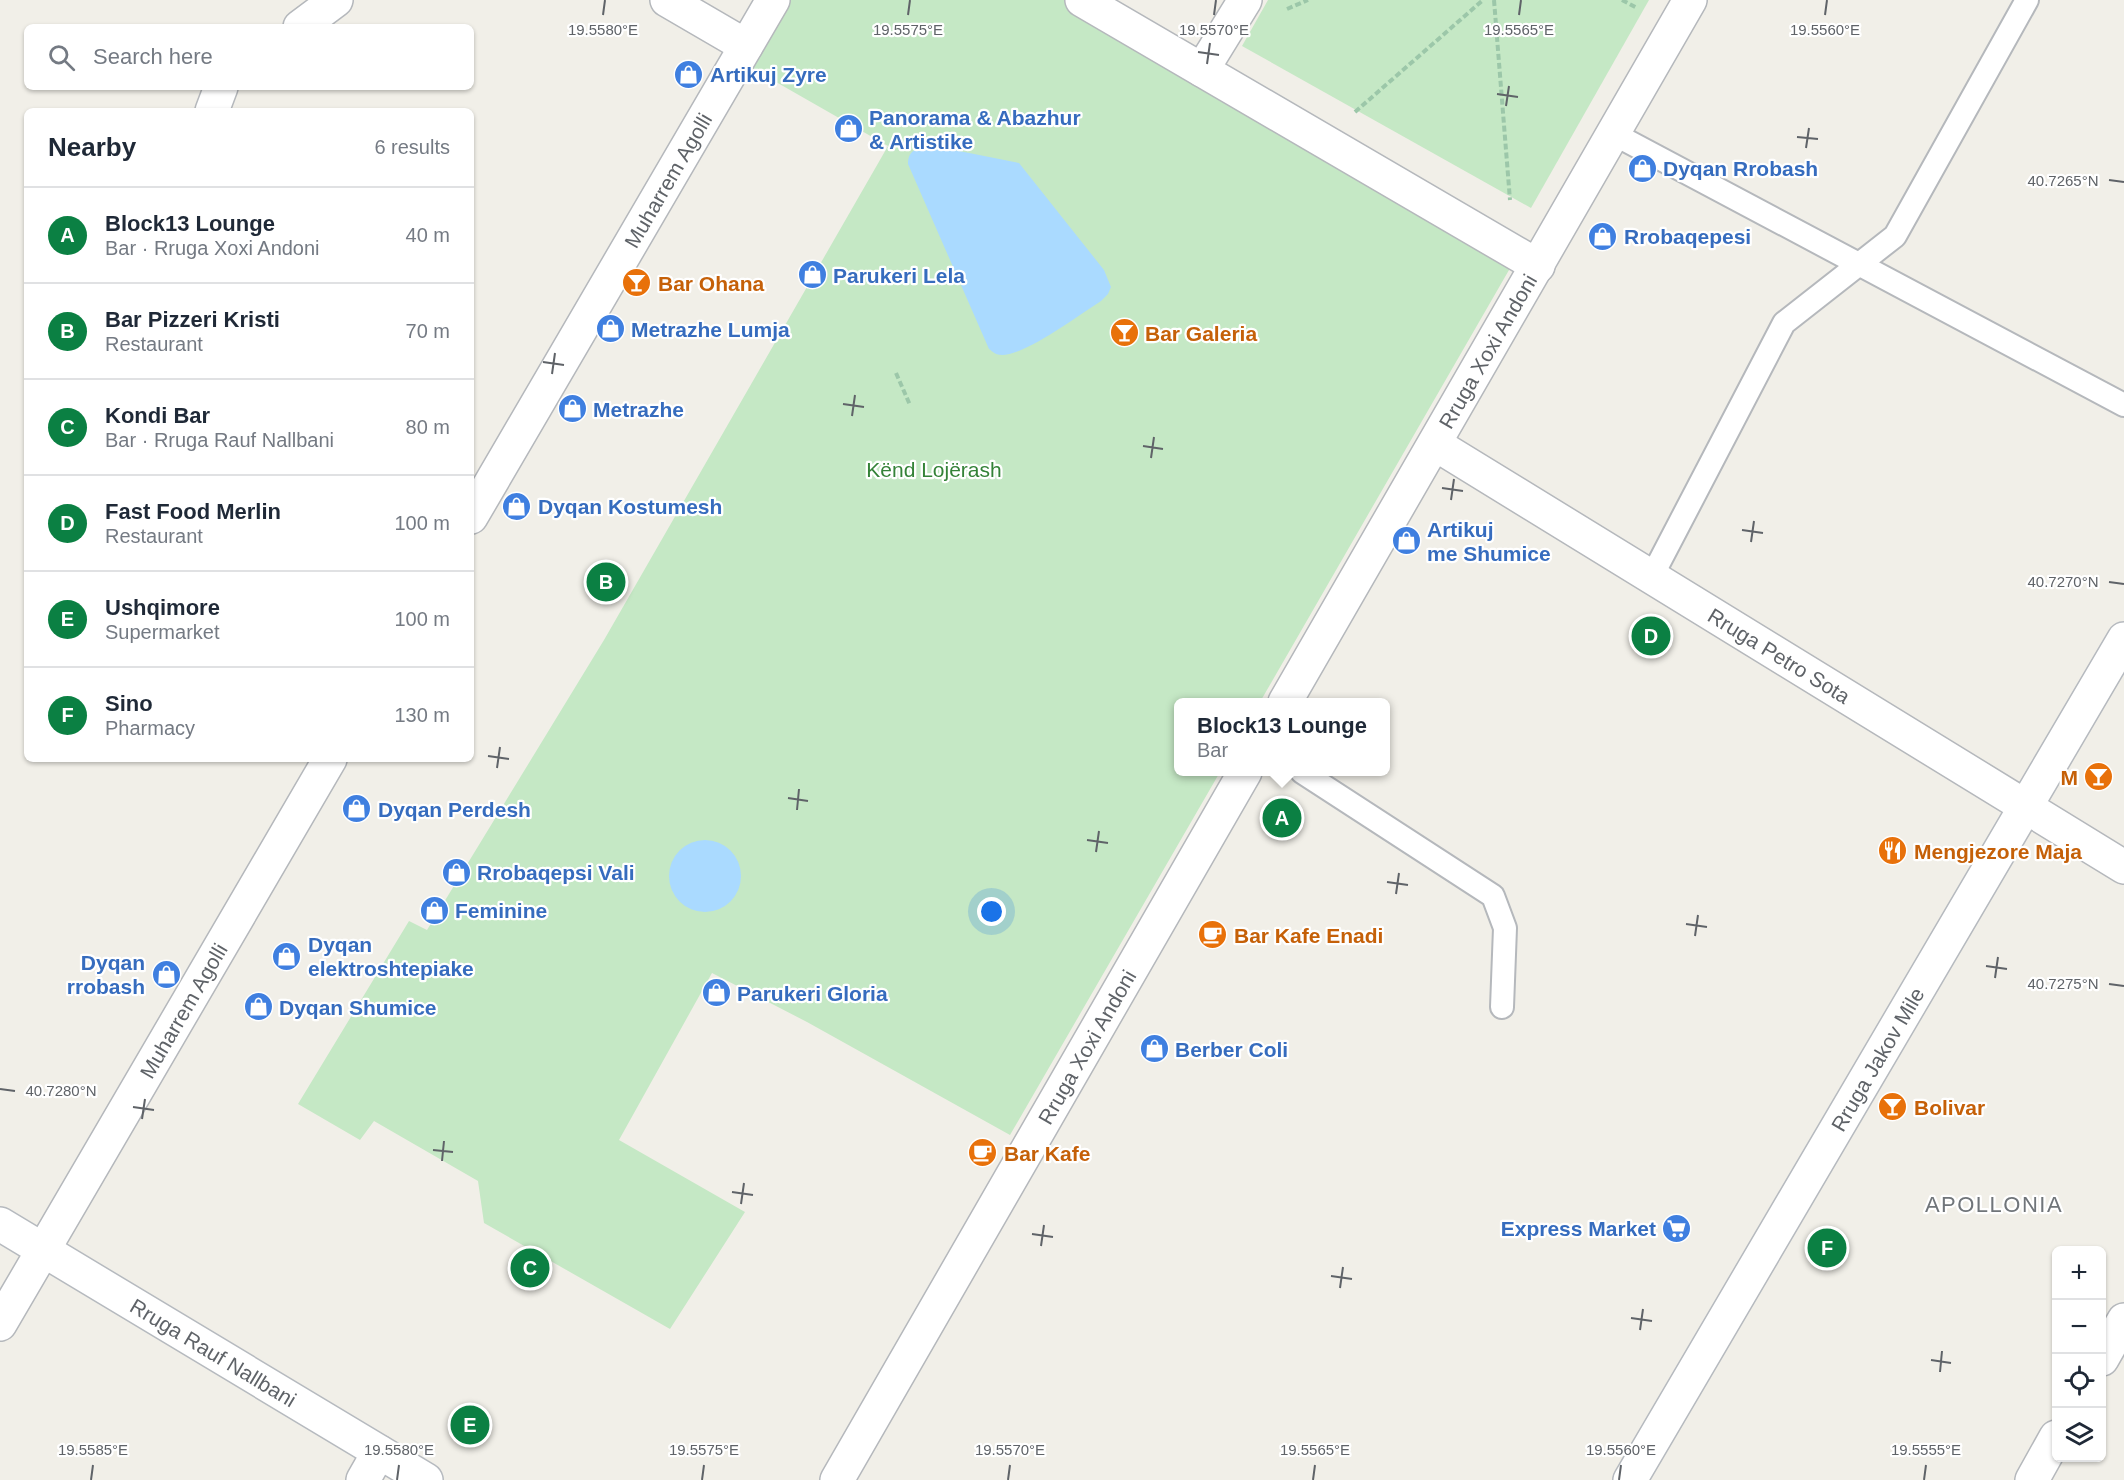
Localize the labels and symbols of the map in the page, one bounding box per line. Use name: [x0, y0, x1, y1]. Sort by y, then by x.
text: 19.5580°E: [568, 21, 638, 38]
text: 19.5575°E: [873, 21, 943, 38]
text: 19.5570°E: [1179, 21, 1249, 38]
text: 19.5565°E: [1484, 21, 1554, 38]
text: 19.5560°E: [1790, 21, 1860, 38]
shop icon: Artikuj Zyre: [673, 58, 705, 90]
place label: Artikuj Zyre: [710, 63, 827, 86]
place label: Panorama & Abazhur & Artistike: [869, 106, 1081, 153]
street label: Muharrem Agolli: [619, 109, 716, 252]
shop icon: Panorama & Abazhur & Artistike: [832, 113, 864, 145]
shop icon: Dyqan Rrobash: [1626, 152, 1658, 184]
place label: Dyqan Rrobash: [1663, 157, 1818, 180]
text: 40.7265°N: [2027, 172, 2099, 189]
shop icon: Rrobaqepesi: [1587, 220, 1619, 252]
place label: Rrobaqepesi: [1624, 225, 1751, 248]
shop icon: Parukeri Lela: [796, 259, 828, 291]
place label: Parukeri Lela: [833, 264, 965, 287]
bar icon: Bar Ohana: [621, 267, 653, 299]
street label: Rruga Xoxi Andoni: [1434, 270, 1541, 432]
place label: Bar Ohana: [658, 272, 765, 295]
shop icon: Metrazhe Lumja: [594, 313, 626, 345]
bar icon: Bar Galeria: [1108, 317, 1140, 349]
place label: Metrazhe Lumja: [631, 318, 790, 341]
place label: Bar Galeria: [1145, 322, 1257, 345]
shop icon: Metrazhe: [556, 393, 588, 425]
place label: Metrazhe: [593, 398, 684, 421]
park label: Kënd Lojërash: [866, 458, 1002, 481]
shop icon: Dyqan Kostumesh: [501, 490, 533, 522]
place label: Dyqan Kostumesh: [538, 495, 722, 518]
place label: Artikuj me Shumice: [1427, 518, 1551, 565]
shop icon: Artikuj me Shumice: [1390, 525, 1422, 557]
pin: B: [586, 560, 626, 604]
text: 40.7270°N: [2027, 573, 2099, 590]
street label: Rruga Petro Sota: [1704, 603, 1855, 708]
pin: D: [1632, 614, 1670, 658]
bar icon: M: [2083, 761, 2115, 793]
place label: M: [2061, 766, 2078, 789]
shop icon: Dyqan Perdesh: [341, 793, 373, 825]
pin: A: [1262, 796, 1302, 840]
place label: Dyqan Perdesh: [378, 798, 531, 821]
restaurant icon: Mengjezore Maja: [1877, 835, 1909, 867]
place label: Mengjezore Maja: [1914, 840, 2082, 863]
shop icon: Rrobaqepsi Vali: [440, 856, 472, 888]
place label: Rrobaqepsi Vali: [477, 861, 635, 884]
shop icon: Feminine: [418, 894, 450, 926]
your location: [977, 897, 1006, 926]
place label: Feminine: [455, 899, 547, 922]
cafe icon: Bar Kafe Enadi: [1197, 919, 1229, 951]
place label: Bar Kafe Enadi: [1234, 924, 1383, 947]
place label: Dyqan elektroshtepiake: [308, 933, 474, 980]
street label: Muharrem Agolli: [135, 939, 231, 1082]
shop icon: Dyqan elektroshtepiake: [271, 940, 303, 972]
place label: Dyqan rrobash: [67, 951, 145, 998]
shop icon: Dyqan rrobash: [150, 958, 182, 990]
street label: Rruga Xoxi Andoni: [1033, 966, 1140, 1128]
text: 40.7275°N: [2027, 975, 2099, 992]
shop icon: Parukeri Gloria: [700, 977, 732, 1009]
place label: Parukeri Gloria: [737, 982, 888, 1005]
street label: Rruga Jakov Mile: [1826, 983, 1928, 1135]
shop icon: Dyqan Shumice: [242, 991, 274, 1023]
place label: Dyqan Shumice: [279, 996, 437, 1019]
shop icon: Berber Coli: [1138, 1033, 1170, 1065]
place label: Berber Coli: [1175, 1038, 1288, 1061]
text: 40.7280°N: [25, 1082, 97, 1099]
bar icon: Bolivar: [1877, 1091, 1909, 1123]
place label: Bolivar: [1914, 1096, 1985, 1119]
cafe icon: Bar Kafe: [967, 1137, 999, 1169]
place label: Bar Kafe: [1004, 1142, 1090, 1165]
district label: APOLLONIA: [1925, 1192, 2063, 1217]
supermarket icon: Express Market: [1661, 1212, 1693, 1244]
place label: Express Market: [1501, 1217, 1656, 1240]
pin: F: [1808, 1226, 1846, 1270]
pin: C: [510, 1246, 550, 1290]
street label: Rruga Rauf Nallbani: [126, 1294, 300, 1411]
pin: E: [450, 1402, 490, 1448]
text: 19.5585°E: [58, 1441, 128, 1458]
text: 19.5580°E: [364, 1441, 434, 1458]
text: 19.5575°E: [669, 1441, 739, 1458]
text: 19.5570°E: [975, 1441, 1045, 1458]
text: 19.5565°E: [1280, 1441, 1350, 1458]
text: 19.5560°E: [1586, 1441, 1656, 1458]
text: 19.5555°E: [1891, 1441, 1961, 1458]

